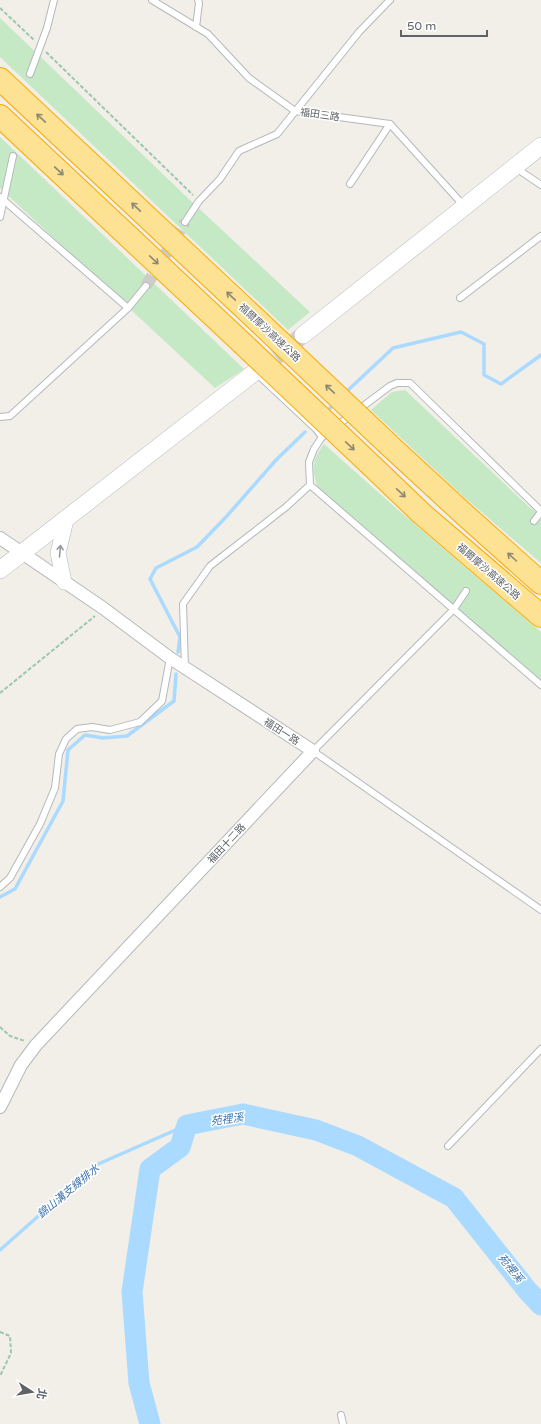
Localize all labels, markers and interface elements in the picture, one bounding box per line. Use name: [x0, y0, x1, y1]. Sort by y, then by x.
scale bar: [401, 12, 487, 38]
text: 50 m: [407, 19, 436, 33]
street label: 福田三路: [299, 106, 341, 124]
one-way arrow: [36, 113, 46, 123]
one-way arrow: [54, 166, 64, 176]
one-way arrow: [131, 202, 141, 212]
one-way arrow: [148, 255, 158, 264]
one-way arrow: [226, 291, 236, 300]
street label: 福爾摩沙高速公路: [236, 301, 303, 364]
one-way arrow: [325, 384, 335, 394]
one-way arrow: [345, 441, 355, 451]
one-way arrow: [396, 489, 406, 498]
street label: 福爾摩沙高速公路: [454, 541, 522, 603]
one-way arrow: [56, 545, 63, 558]
one-way arrow: [507, 553, 517, 562]
street label: 福田一路: [261, 716, 301, 748]
street label: 福田十二路: [205, 821, 248, 866]
water label: 苑裡溪: [210, 1110, 246, 1128]
water label: 錦山溝支線排水: [35, 1161, 103, 1221]
water label: 苑裡溪: [495, 1251, 527, 1287]
north arrow: [12, 1372, 52, 1412]
text: 北: [34, 1387, 49, 1401]

